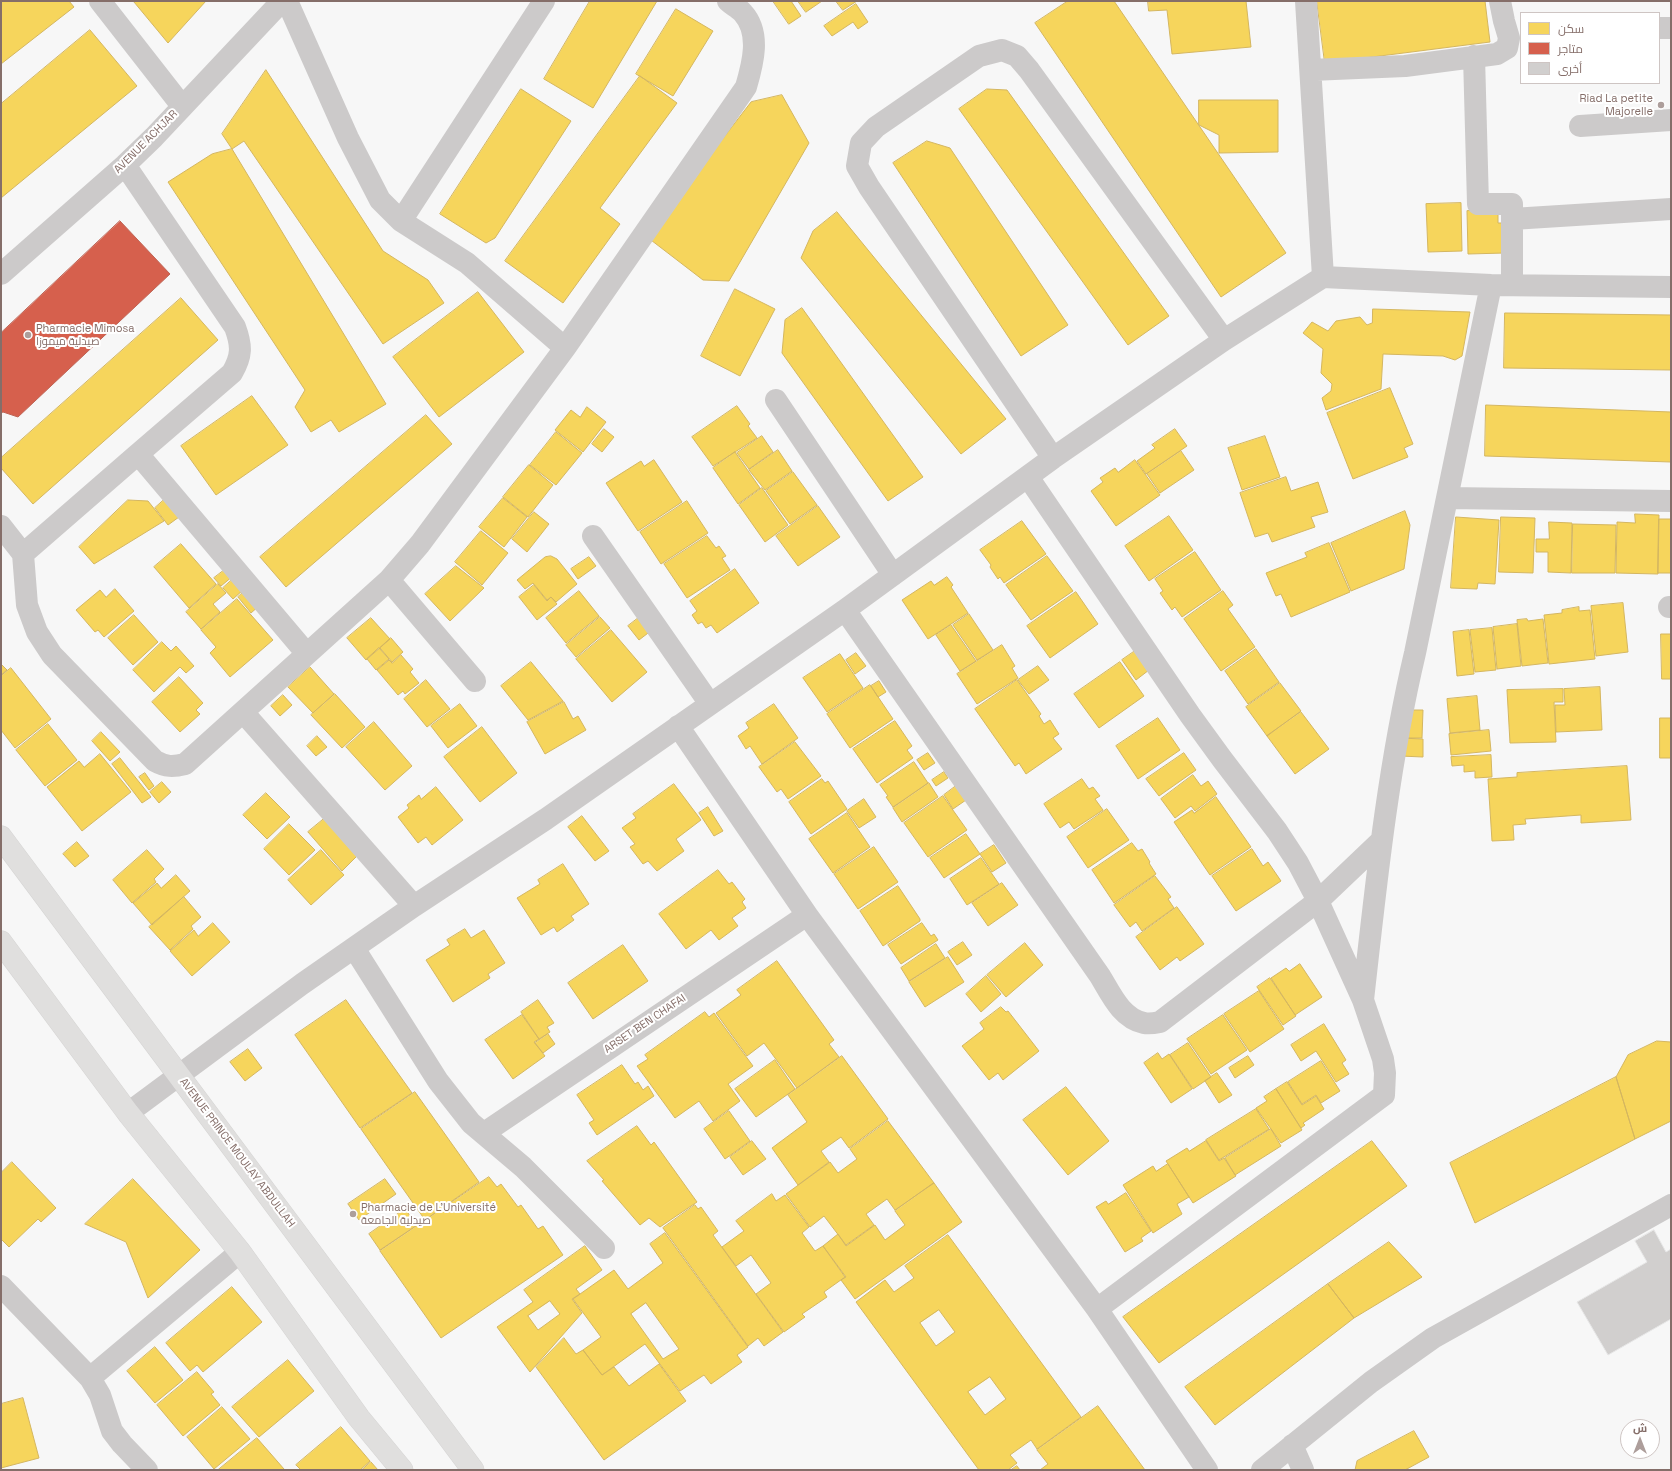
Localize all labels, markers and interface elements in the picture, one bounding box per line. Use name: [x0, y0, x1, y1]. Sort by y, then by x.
legend: [1520, 12, 1660, 84]
text: سكن: [1558, 21, 1584, 37]
text: متاجر: [1558, 41, 1583, 57]
text: أخرى: [1558, 61, 1582, 77]
place label: Riad La petite Majorelle: [1580, 92, 1653, 118]
marker: Riad La petite Majorelle: [1656, 100, 1666, 110]
street label: AVENUE ACHJAR: [112, 108, 180, 176]
place label: Pharmacie Mimosa صيدلية ميموزا: [36, 322, 135, 348]
marker: Pharmacie Mimosa صيدلية ميموزا: [23, 330, 33, 340]
street label: ARSET BEN CHAFAI: [602, 992, 688, 1056]
street label: AVENUE PRINCE MOULAY ABDULLAH: [177, 1076, 297, 1230]
place label: Pharmacie de L'Université صيدلية الجامعة: [361, 1201, 496, 1227]
marker: Pharmacie de L'Université صيدلية الجامعة: [348, 1209, 358, 1219]
north arrow: [1620, 1419, 1660, 1459]
text: ش: [1633, 1421, 1647, 1435]

